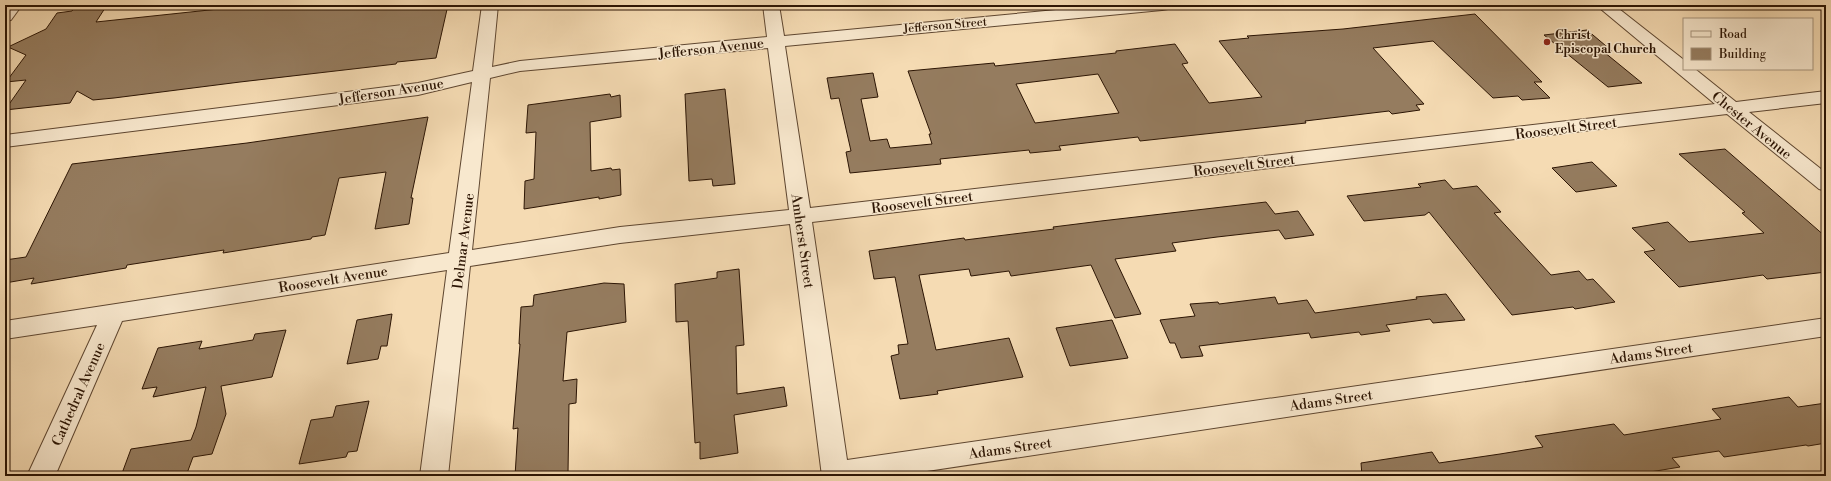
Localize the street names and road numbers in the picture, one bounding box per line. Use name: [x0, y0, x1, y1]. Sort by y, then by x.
street label: Jefferson Street: [901, 14, 988, 37]
street label: Jefferson Avenue: [656, 34, 765, 64]
street label: Jefferson Avenue: [336, 75, 445, 109]
street label: Chester Avenue: [1708, 88, 1795, 164]
street label: Roosevelt Street: [1514, 114, 1618, 144]
street label: Roosevelt Street: [1192, 151, 1296, 181]
street label: Roosevelt Street: [870, 188, 974, 218]
street label: Delmar Avenue: [449, 192, 479, 290]
street label: Amherst Street: [786, 192, 818, 290]
street label: Roosevelt Avenue: [277, 262, 389, 298]
street label: Adams Street: [1607, 339, 1694, 369]
street label: Cathedral Avenue: [48, 340, 110, 449]
street label: Adams Street: [1287, 386, 1374, 416]
street label: Adams Street: [966, 434, 1053, 464]

